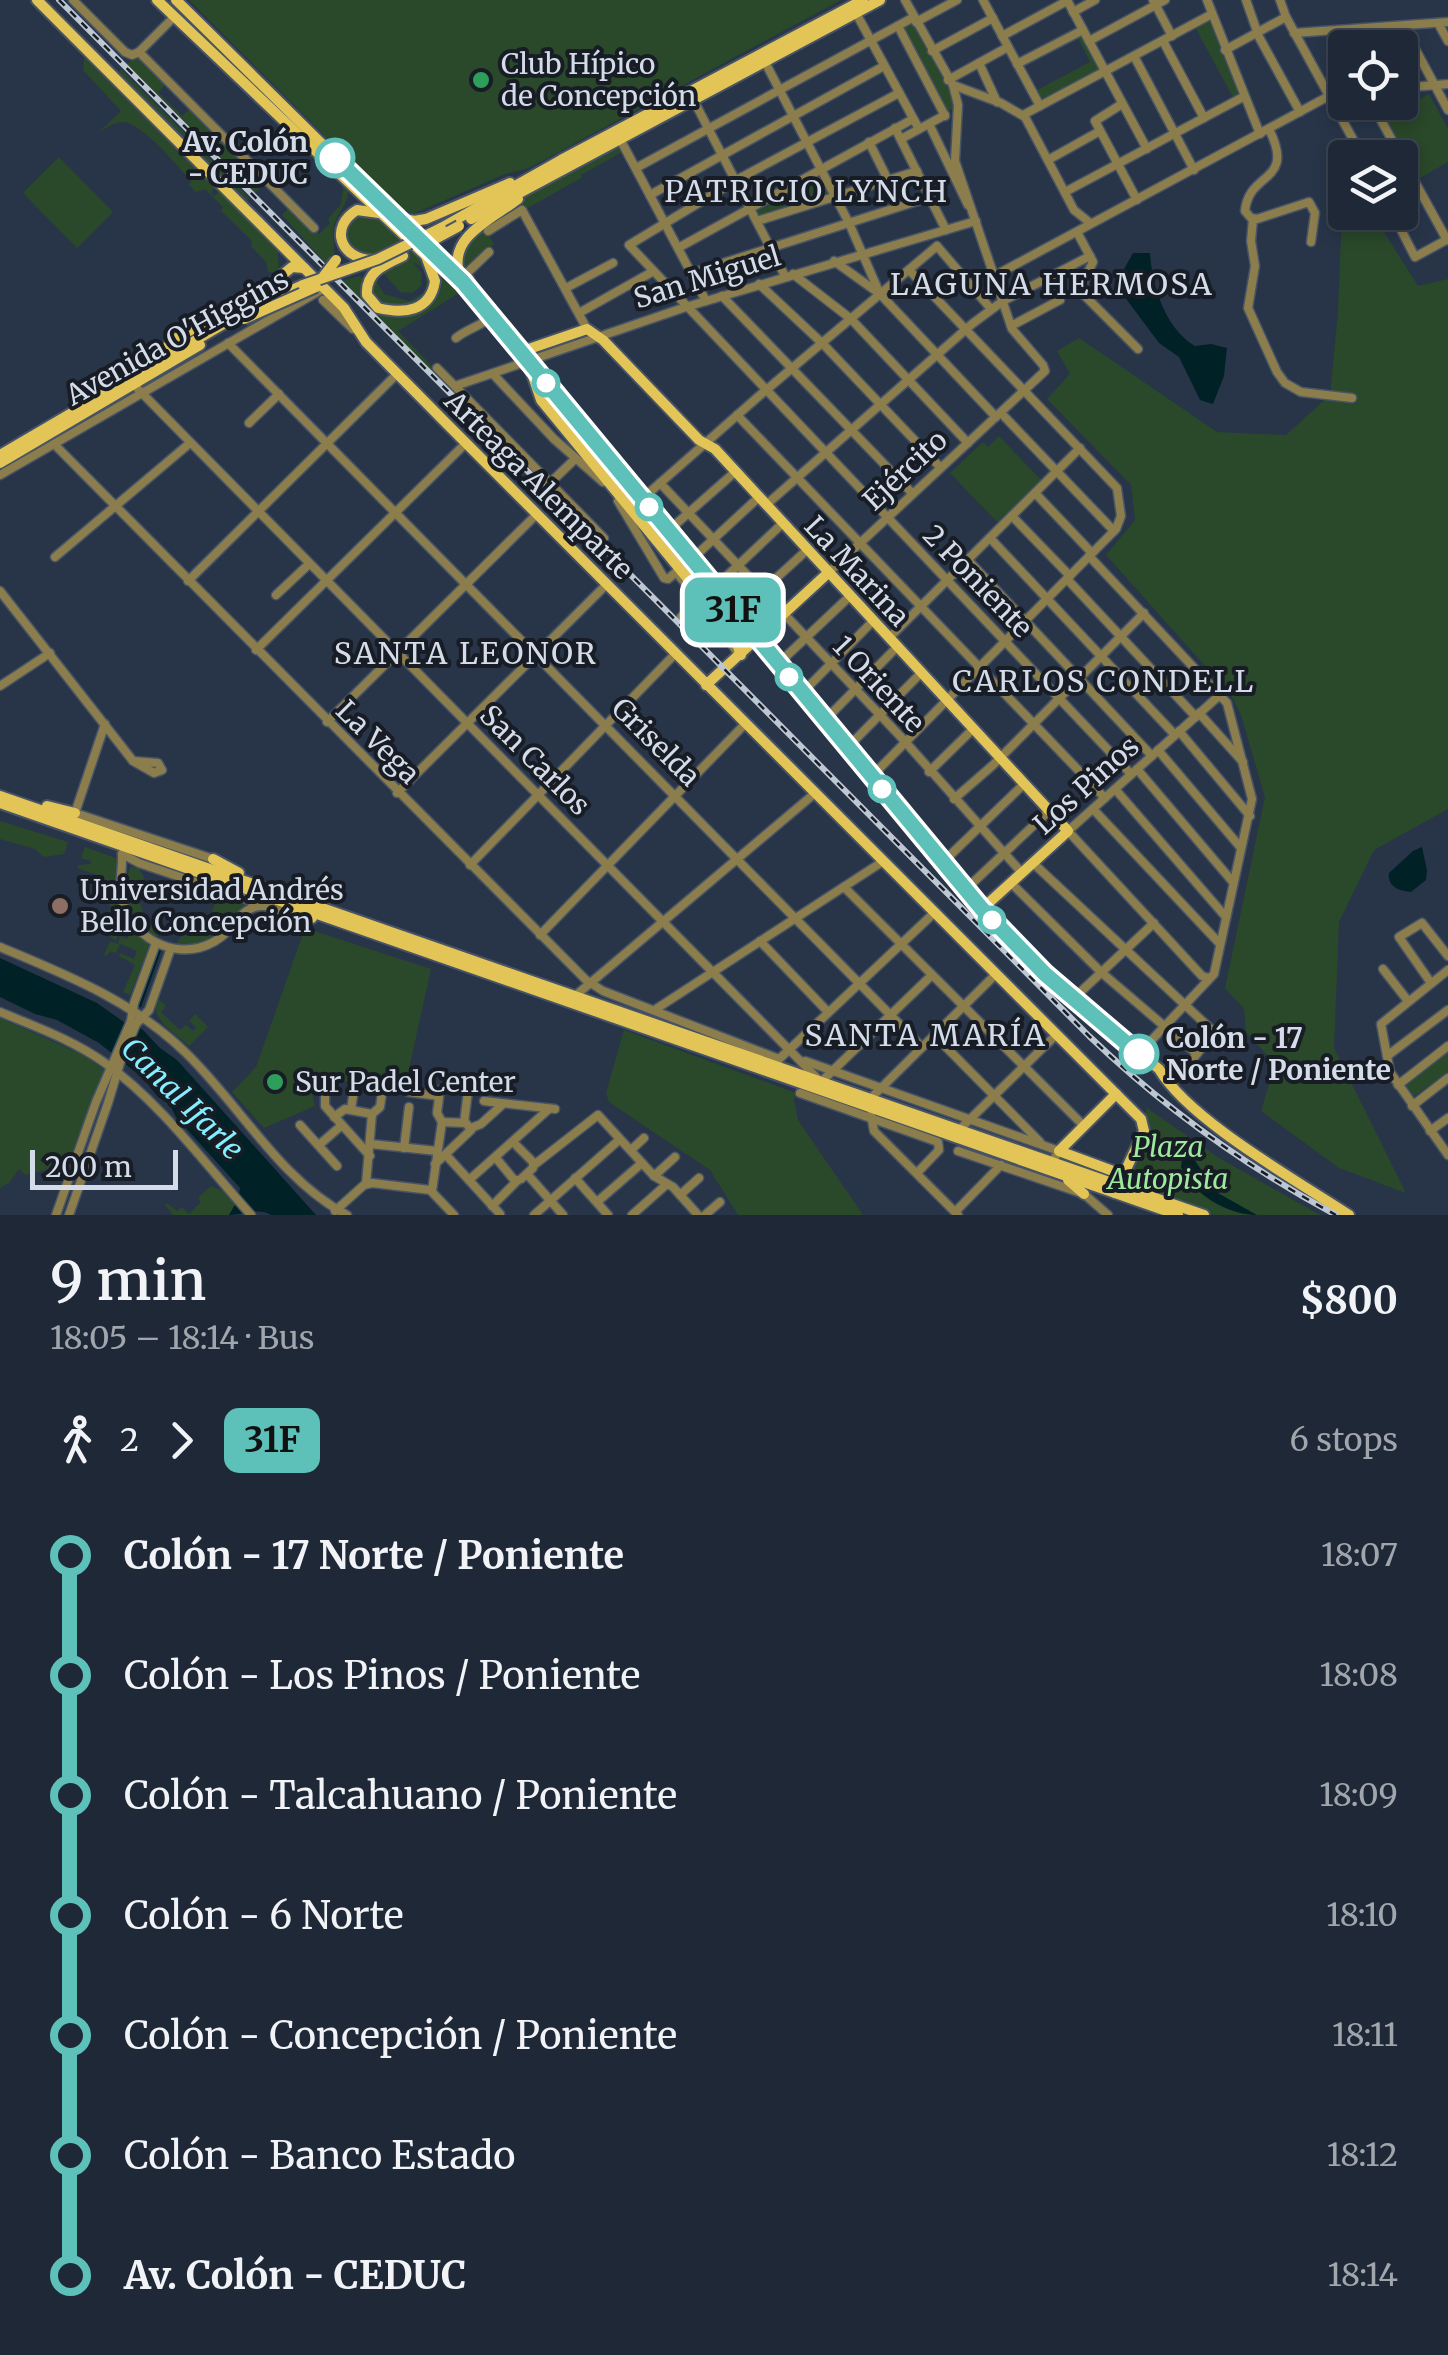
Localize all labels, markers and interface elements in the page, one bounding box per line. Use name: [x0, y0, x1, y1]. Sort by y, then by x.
map controls: [1328, 30, 1418, 230]
button: locate: [1328, 30, 1418, 120]
place label: Club Hípico de Concepción: [501, 46, 696, 114]
marker: Club Hípico de Concepción: [470, 69, 492, 91]
place label: Av. Colón - CEDUC: [182, 124, 308, 192]
marker: Av. Colón - CEDUC: [316, 139, 354, 177]
button: layers: [1328, 140, 1418, 230]
district label: PATRICIO LYNCH: [664, 172, 950, 210]
street label: San Miguel: [629, 238, 785, 316]
street label: Avenida O'Higgins: [58, 261, 295, 414]
district label: LAGUNA HERMOSA: [890, 265, 1214, 303]
unlabelled marker: [533, 370, 559, 396]
street label: Arteaga Alemparte: [436, 382, 641, 587]
street label: Ejército: [855, 422, 955, 518]
unlabelled marker: [636, 494, 662, 520]
street label: La Marina: [797, 508, 917, 634]
street label: 2 Poniente: [916, 517, 1040, 645]
line badge: 31F: [676, 578, 790, 642]
text: 31F: [705, 588, 761, 632]
street label: 1 Oriente: [825, 628, 933, 740]
district label: SANTA LEONOR: [334, 634, 598, 672]
district label: CARLOS CONDELL: [952, 662, 1256, 700]
unlabelled marker: [776, 664, 802, 690]
street label: Griselda: [604, 690, 708, 794]
street label: La Vega: [329, 693, 427, 791]
street label: San Carlos: [472, 697, 598, 823]
street label: Los Pinos: [1026, 728, 1146, 842]
unlabelled marker: [869, 776, 895, 802]
place label: Universidad Andrés Bello Concepción: [80, 872, 344, 940]
marker: Universidad Andrés Bello Concepción: [49, 895, 71, 917]
unlabelled marker: [979, 907, 1005, 933]
district label: SANTA MARÍA: [805, 1016, 1047, 1054]
place label: Colón - 17 Norte / Poniente: [1166, 1020, 1391, 1088]
water label: Canal Ifarle: [113, 1029, 252, 1168]
marker: Colón - 17 Norte / Poniente: [1120, 1035, 1158, 1073]
place label: Sur Padel Center: [295, 1064, 516, 1100]
marker: Sur Padel Center: [264, 1071, 286, 1093]
park label: Plaza Autopista: [1106, 1129, 1228, 1197]
scale bar: [30, 1145, 178, 1190]
text: 200 m: [45, 1149, 132, 1185]
text: 9 min: [50, 1246, 206, 1315]
text: $800: [1299, 1277, 1398, 1324]
text: 18:05 – 18:14 · Bus: [50, 1318, 315, 1358]
icon: walk: [50, 1413, 105, 1468]
icon: forward: [154, 1413, 209, 1468]
text: 31F: [244, 1418, 300, 1462]
text: 2: [120, 1420, 139, 1460]
text: 6 stops: [1289, 1420, 1398, 1460]
text: Colón - 17 Norte / Poniente: [124, 1532, 624, 1579]
text: 18:07: [1321, 1535, 1398, 1575]
text: Colón - Los Pinos / Poniente: [124, 1652, 640, 1699]
text: 18:08: [1319, 1655, 1398, 1695]
text: Colón - Talcahuano / Poniente: [124, 1772, 677, 1819]
text: 18:09: [1319, 1775, 1398, 1815]
text: Colón - 6 Norte: [124, 1892, 404, 1939]
text: 18:10: [1326, 1895, 1398, 1935]
text: Colón - Concepción / Poniente: [124, 2012, 677, 2059]
text: 18:11: [1332, 2015, 1398, 2055]
text: Colón - Banco Estado: [124, 2132, 516, 2179]
text: 18:12: [1327, 2135, 1398, 2175]
text: Av. Colón - CEDUC: [124, 2252, 467, 2299]
text: 18:14: [1327, 2255, 1398, 2295]

